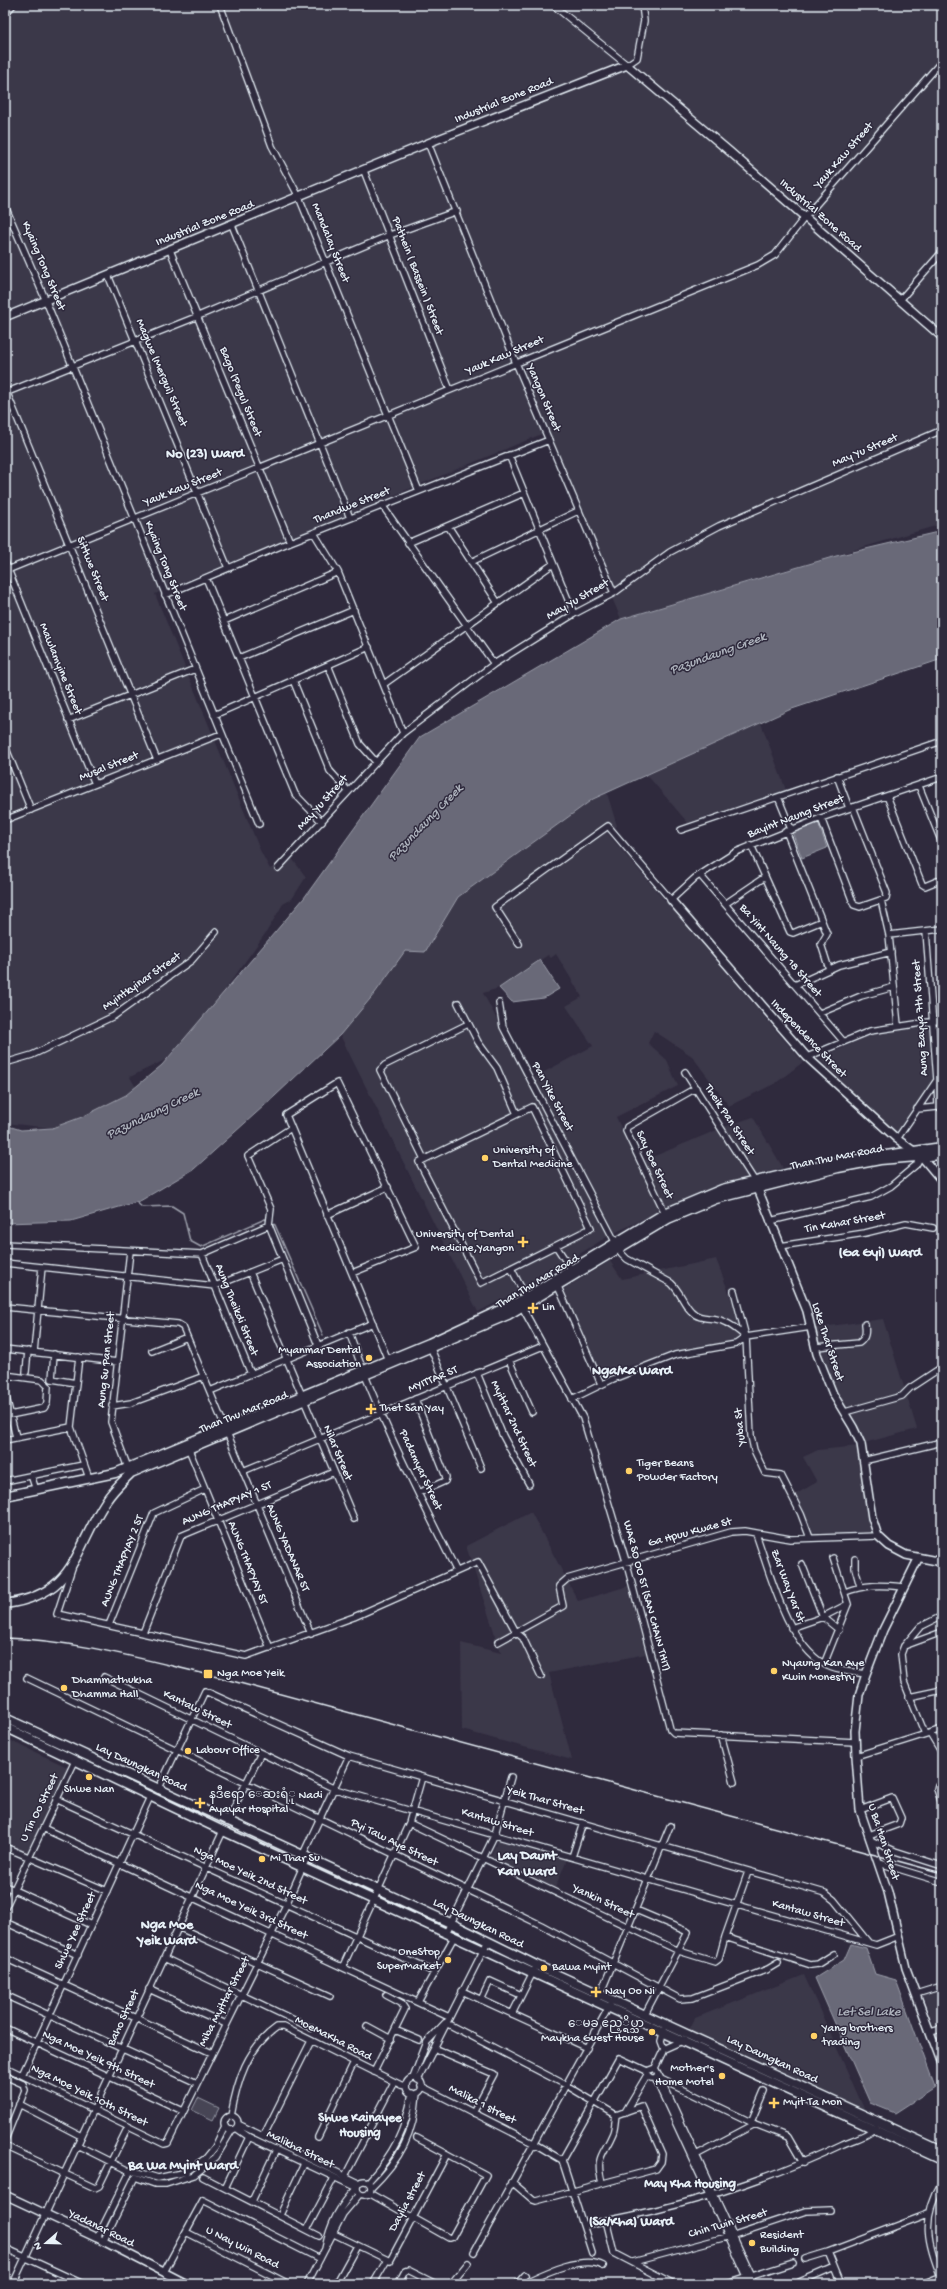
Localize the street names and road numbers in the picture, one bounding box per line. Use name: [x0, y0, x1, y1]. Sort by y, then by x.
street label: Industrial Zone Road: [453, 75, 556, 127]
street label: Yauk Kaw Street: [811, 119, 877, 193]
street label: Industrial Zone Road: [776, 176, 865, 256]
street label: Industrial Zone Road: [154, 198, 257, 250]
street label: Mandalay Street: [308, 201, 353, 286]
street label: Pathein ( Bassein ) Street: [388, 214, 446, 338]
street label: Kyaing Tong Street: [18, 219, 69, 314]
street label: Magwe (Mergui) Street: [132, 317, 190, 430]
street label: Yauk Kaw Street: [463, 333, 547, 379]
street label: Bago (Pegu) Street: [215, 344, 265, 440]
street label: Yangon Street: [522, 361, 564, 435]
street label: May Yu Street: [830, 430, 901, 471]
street label: Yauk Kaw Street: [141, 465, 225, 510]
street label: Thandwe Street: [311, 484, 393, 528]
street label: Kyaing Tong Street: [141, 519, 190, 614]
street label: Sittwe Street: [73, 535, 112, 604]
street label: May Yu Street: [544, 576, 613, 624]
street label: Mawlamyine Street: [35, 621, 85, 718]
street label: Musal Street: [77, 748, 142, 785]
street label: May Yu Street: [294, 772, 352, 834]
street label: Bayint Naung Street: [745, 792, 847, 842]
street label: Ba Yint Naung 18 Street: [735, 901, 825, 1001]
street label: Myintkyinar Street: [100, 949, 185, 1014]
street label: Aung Zayya 7th Street: [910, 958, 932, 1076]
street label: Independence Street: [767, 997, 850, 1082]
street label: Pan Yike Street: [527, 1059, 577, 1135]
street label: Theik Pan Street: [700, 1081, 758, 1159]
street label: Say Soe Street: [632, 1129, 676, 1202]
street label: Than Thu Mar Road: [789, 1142, 885, 1174]
street label: Tin Kahar Street: [803, 1209, 887, 1237]
street label: Than Thu Mar Road: [493, 1251, 583, 1313]
street label: Aung Theikdi Street: [211, 1262, 261, 1359]
street label: Loke Thar Street: [808, 1301, 847, 1384]
street label: Aung Su Pan Street: [95, 1310, 119, 1408]
street label: MYITTAR ST: [406, 1363, 461, 1397]
street label: Myittar 2nd Street: [487, 1379, 540, 1470]
street label: Than Thu Mar Road: [197, 1389, 291, 1437]
street label: Yuba St: [732, 1407, 750, 1447]
street label: Nilar Street: [319, 1423, 355, 1484]
street label: Padamyar Street: [395, 1427, 445, 1513]
street label: AUNG THAPYAY 1 ST: [180, 1478, 275, 1529]
street label: AUNG YADANAR ST: [262, 1502, 312, 1595]
street label: AUNG THAPYAY 2 ST: [98, 1512, 148, 1609]
street label: Ga Hpuu Kwae St: [647, 1515, 734, 1551]
street label: AUNG THAPYAY ST: [224, 1519, 271, 1608]
street label: WAR SO OO ST (SAN CHAIN THIT): [619, 1519, 673, 1673]
street label: Zar Way Yar St: [767, 1548, 808, 1625]
street label: Kantaw Street: [160, 1687, 235, 1733]
street label: Lay Daungkan Road: [93, 1741, 190, 1796]
street label: U Tin Oo Street: [18, 1771, 63, 1844]
street label: Yeik Thar Street: [504, 1783, 586, 1819]
street label: U Ba Han Street: [864, 1802, 902, 1883]
street label: Kantaw Street: [459, 1805, 536, 1841]
street label: Pyi Taw Aye Street: [347, 1815, 441, 1871]
street label: Nga Moe Yeik 2nd Street: [191, 1844, 310, 1909]
street label: Nga Moe Yeik 3rd Street: [192, 1879, 311, 1944]
street label: Yankin Street: [569, 1881, 637, 1923]
street label: Shwe Yee Street: [52, 1889, 100, 1972]
street label: Lay Daungkan Road: [430, 1896, 527, 1952]
street label: Kantaw Street: [770, 1897, 847, 1931]
street label: Miba Myittar Street: [196, 1954, 254, 2049]
street label: Baho Street: [104, 1987, 144, 2049]
street label: MoeMaKha Road: [292, 2014, 375, 2065]
street label: Nga Moe Yeik 9th Street: [40, 2028, 157, 2093]
street label: Lay Daungkan Road: [724, 2033, 821, 2088]
street label: Nga Moe Yeik 10th Street: [28, 2062, 151, 2131]
street label: Malika 1 street: [446, 2082, 519, 2128]
street label: Malikha Street: [264, 2128, 337, 2173]
street label: Daylia street: [386, 2169, 430, 2235]
street label: Chin Twin Street: [687, 2206, 770, 2242]
street label: Yadanar Road: [65, 2207, 137, 2251]
street label: U Nay Win Road: [203, 2223, 282, 2273]

